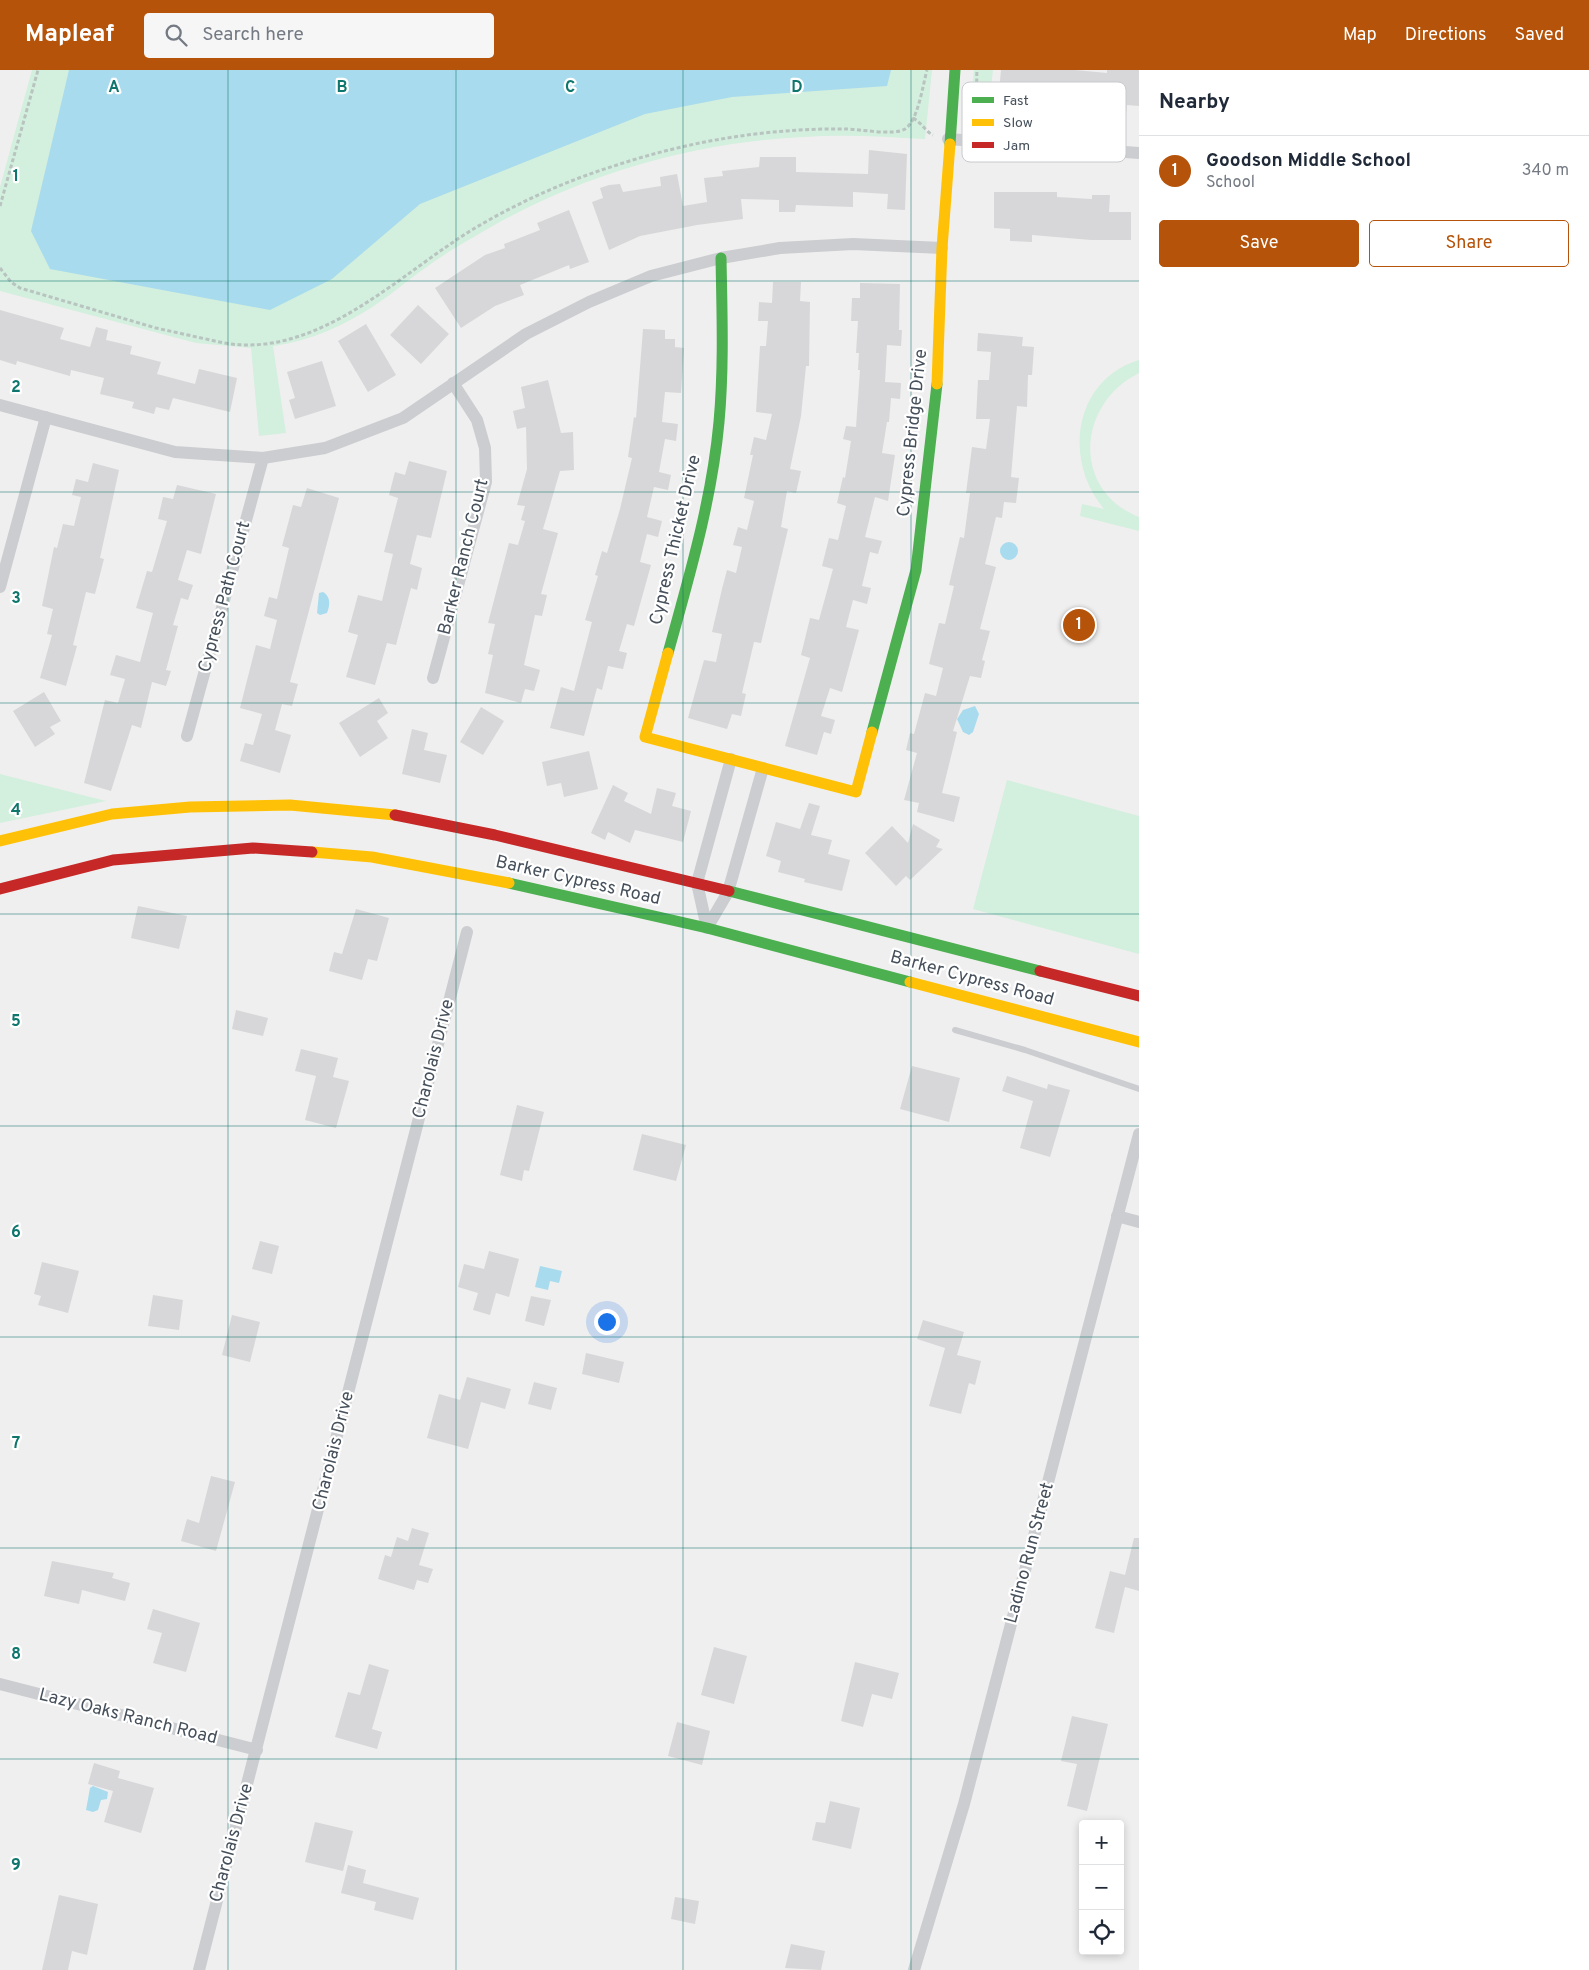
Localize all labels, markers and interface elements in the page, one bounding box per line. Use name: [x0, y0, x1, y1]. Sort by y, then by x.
search box: [144, 13, 494, 58]
text: Mapleaf: [25, 20, 114, 50]
icon: search: [162, 21, 190, 49]
text: Search here: [202, 23, 304, 47]
text: Map: [1343, 24, 1377, 47]
text: Directions: [1405, 24, 1487, 47]
text: Saved: [1515, 24, 1564, 47]
text: A: [108, 78, 120, 98]
text: B: [336, 78, 348, 98]
text: C: [565, 78, 575, 98]
text: D: [791, 78, 803, 98]
legend: [962, 82, 1126, 162]
text: Nearby: [1159, 89, 1230, 116]
text: Fast: [1003, 93, 1029, 110]
text: Slow: [1003, 115, 1033, 132]
text: Jam: [1003, 138, 1030, 155]
text: Goodson Middle School: [1206, 149, 1411, 173]
text: 1: [1172, 161, 1178, 181]
text: 340 m: [1522, 161, 1569, 181]
text: 1: [13, 167, 19, 187]
text: School: [1206, 173, 1255, 193]
button: Save: [1159, 220, 1359, 267]
button: Share: [1369, 220, 1569, 267]
street label: Cypress Bridge Drive: [893, 348, 933, 518]
text: 2: [11, 378, 21, 398]
street label: Cypress Thicket Drive: [645, 453, 707, 627]
street label: Barker Ranch Court: [433, 477, 495, 637]
street label: Cypress Path Court: [194, 519, 256, 675]
text: 3: [11, 589, 21, 609]
pin: 1: [1063, 606, 1095, 644]
text: 4: [11, 801, 21, 821]
street label: Barker Cypress Road: [493, 851, 663, 911]
street label: Barker Cypress Road: [887, 946, 1057, 1012]
street label: Charolais Drive: [408, 997, 460, 1121]
text: 5: [11, 1012, 21, 1032]
text: 6: [11, 1223, 21, 1243]
your location: [594, 1309, 620, 1335]
street label: Charolais Drive: [308, 1389, 360, 1513]
text: 7: [12, 1434, 20, 1454]
street label: Ladino Run Street: [1000, 1480, 1060, 1626]
text: 8: [11, 1645, 21, 1665]
street label: Lazy Oaks Ranch Road: [36, 1684, 220, 1750]
street label: Charolais Drive: [205, 1781, 259, 1905]
map controls: [1079, 1820, 1124, 1955]
button: +: [1079, 1820, 1124, 1865]
text: 9: [11, 1856, 21, 1876]
button: −: [1079, 1865, 1124, 1910]
button: locate: [1079, 1910, 1124, 1955]

